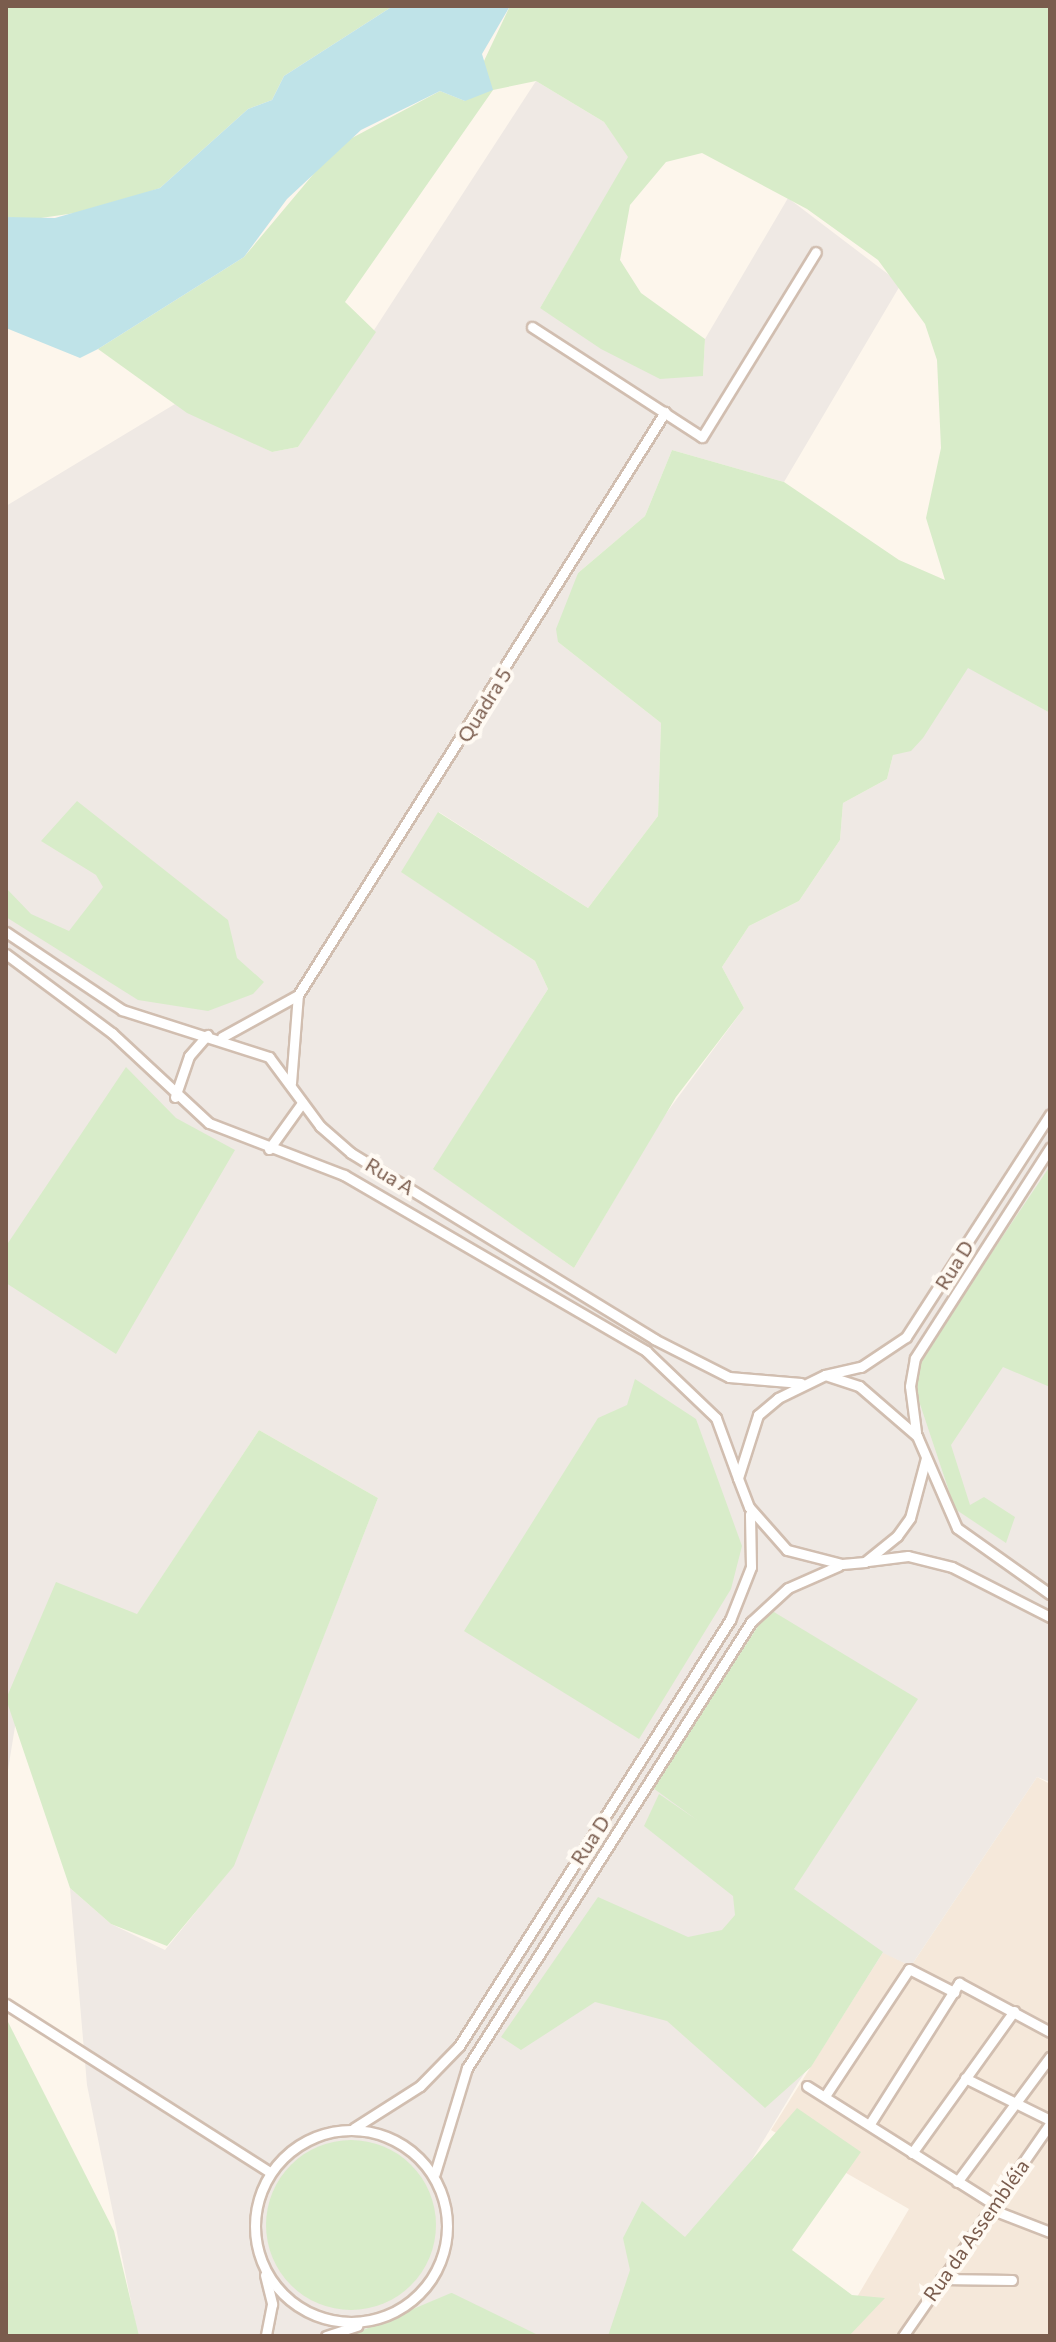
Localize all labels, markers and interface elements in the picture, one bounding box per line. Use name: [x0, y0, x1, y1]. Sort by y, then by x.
street label: Quadra 5: [452, 663, 516, 747]
street label: Rua A: [361, 1152, 419, 1200]
street label: Rua D: [930, 1236, 978, 1294]
street label: Rua D: [565, 1811, 615, 1869]
street label: Rua da Assembléia: [918, 2154, 1034, 2306]

